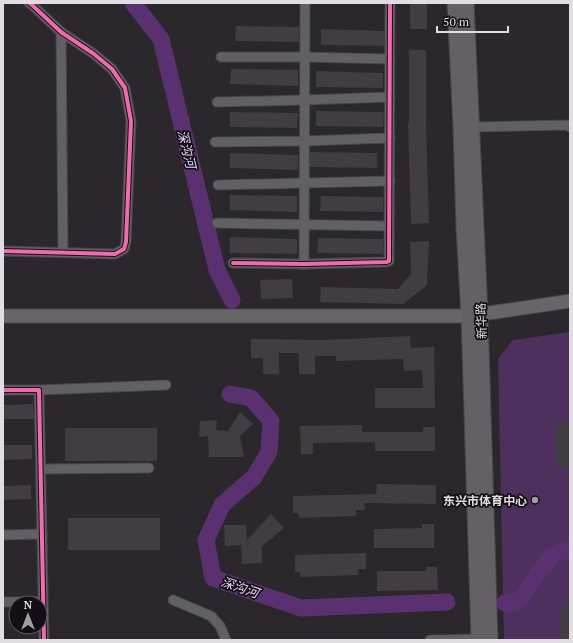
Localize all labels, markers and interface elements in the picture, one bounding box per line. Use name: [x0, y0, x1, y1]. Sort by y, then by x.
scale bar: [437, 8, 508, 34]
text: 50 m: [443, 14, 470, 29]
water label: 深沟河: [174, 128, 201, 173]
street label: 新华路: [473, 303, 489, 339]
place label: 东兴市体育中心: [443, 493, 527, 508]
marker: 东兴市体育中心: [530, 495, 540, 505]
water label: 深沟河: [219, 572, 264, 603]
north arrow: [8, 595, 48, 635]
text: N: [24, 598, 33, 612]

